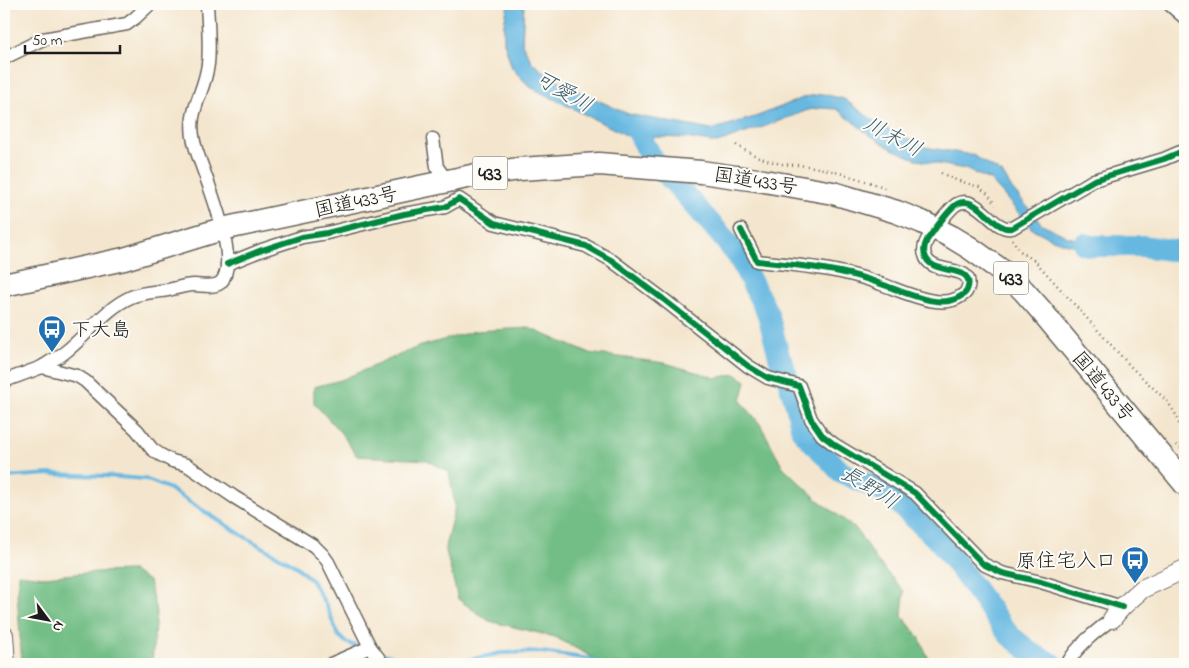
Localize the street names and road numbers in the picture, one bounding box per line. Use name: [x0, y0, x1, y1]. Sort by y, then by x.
road number: 433: [472, 156, 508, 190]
street label: 国道433号: [711, 162, 800, 203]
street label: 国道433号: [312, 180, 401, 226]
road number: 433: [994, 262, 1028, 294]
street label: 国道433号: [1064, 346, 1140, 429]

